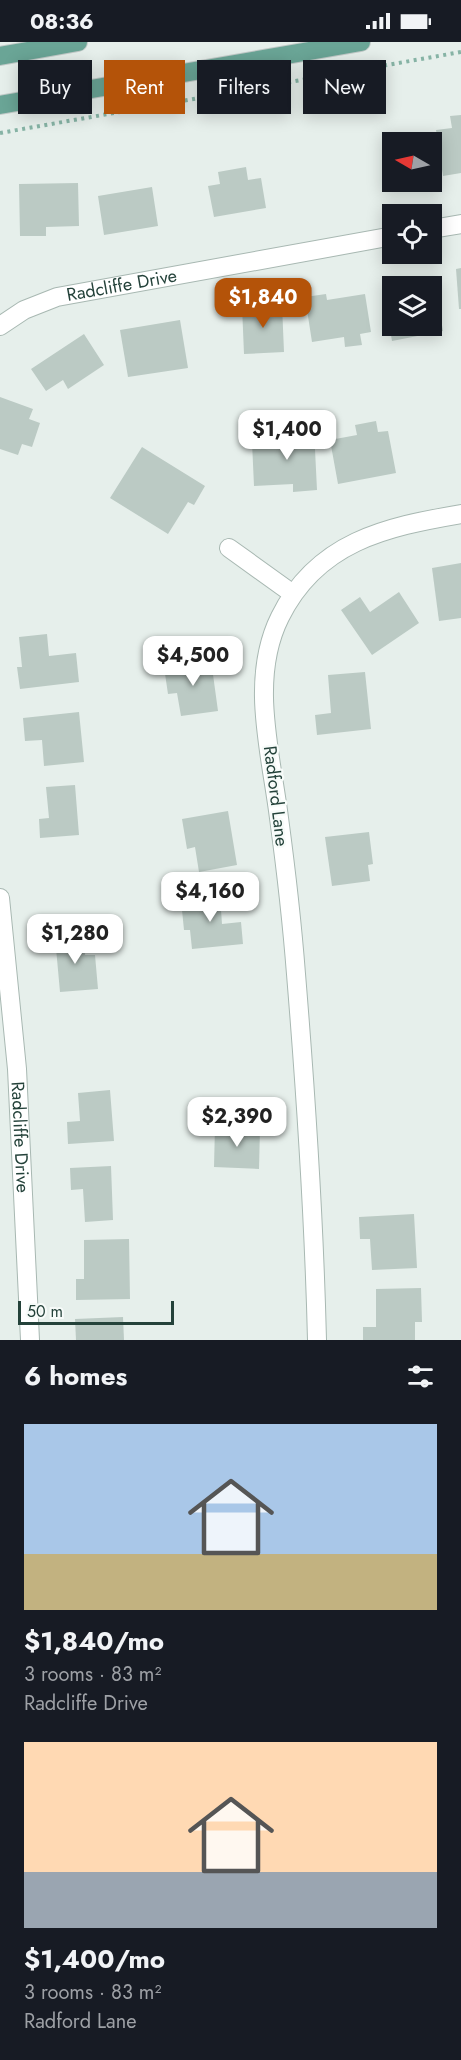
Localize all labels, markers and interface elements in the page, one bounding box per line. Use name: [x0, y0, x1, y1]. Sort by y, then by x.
text: 08:36: [30, 5, 94, 37]
chip: Buy: [18, 60, 92, 114]
chip: Rent: [104, 60, 185, 114]
chip: Filters: [197, 60, 291, 114]
chip: New: [303, 60, 386, 114]
north arrow: [382, 132, 442, 192]
map controls: [382, 132, 442, 336]
button: locate: [382, 204, 442, 264]
street label: Radcliffe Drive: [64, 263, 179, 308]
button: layers: [382, 276, 442, 336]
pin: $1,840: [214, 278, 312, 329]
text: $1,840: [229, 283, 297, 312]
pin: $1,400: [238, 410, 336, 461]
text: $1,400: [252, 415, 322, 444]
pin: $4,500: [144, 636, 242, 687]
text: $4,500: [157, 641, 229, 670]
street label: Radford Lane: [257, 744, 295, 848]
pin: $4,160: [161, 872, 259, 923]
text: $4,160: [175, 877, 245, 906]
pin: $1,280: [26, 914, 124, 965]
text: $1,280: [41, 919, 109, 948]
street label: Radcliffe Drive: [5, 1081, 36, 1193]
pin: $2,390: [188, 1097, 286, 1148]
text: $2,390: [201, 1102, 273, 1131]
scale bar: [18, 1298, 174, 1326]
text: 50 m: [27, 1300, 63, 1323]
text: 6 homes: [24, 1357, 127, 1395]
icon: filters: [404, 1360, 437, 1393]
icon: home: [177, 1463, 285, 1571]
text: $1,840/mo: [24, 1622, 164, 1660]
text: 3 rooms · 83 m²: [24, 1660, 161, 1689]
text: Radcliffe Drive: [24, 1689, 148, 1718]
icon: home: [177, 1781, 285, 1889]
text: $1,400/mo: [24, 1940, 165, 1978]
text: 3 rooms · 83 m²: [24, 1978, 161, 2007]
text: Radford Lane: [24, 2007, 137, 2036]

